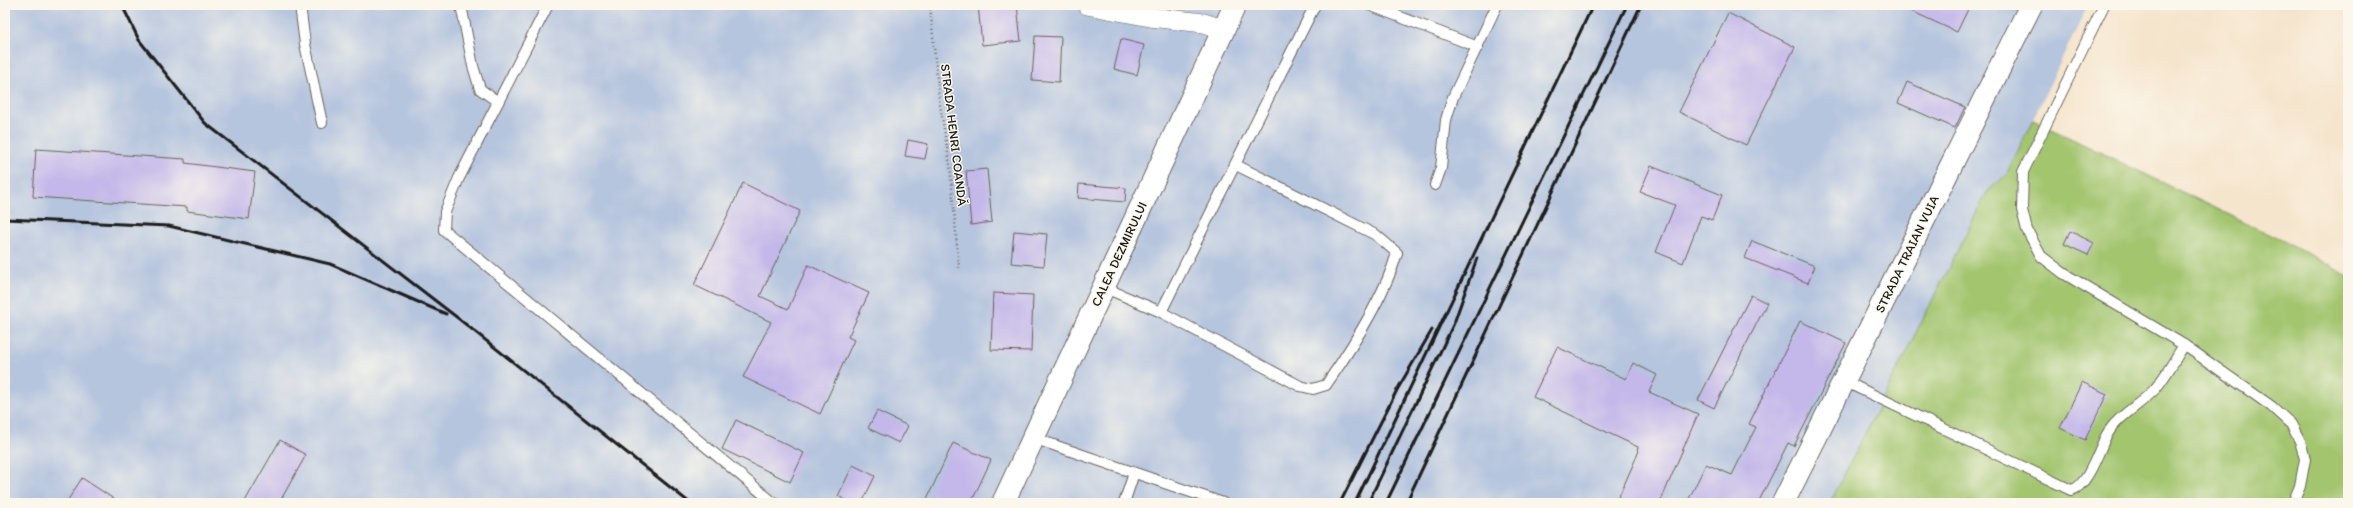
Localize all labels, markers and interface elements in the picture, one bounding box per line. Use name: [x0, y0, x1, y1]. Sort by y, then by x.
street label: STRADA HENRI COANDĂ: [938, 63, 970, 208]
street label: STRADA TRAIAN VUIA: [1872, 192, 1942, 315]
street label: CALEA DEZMIRULUI: [1088, 199, 1150, 309]

